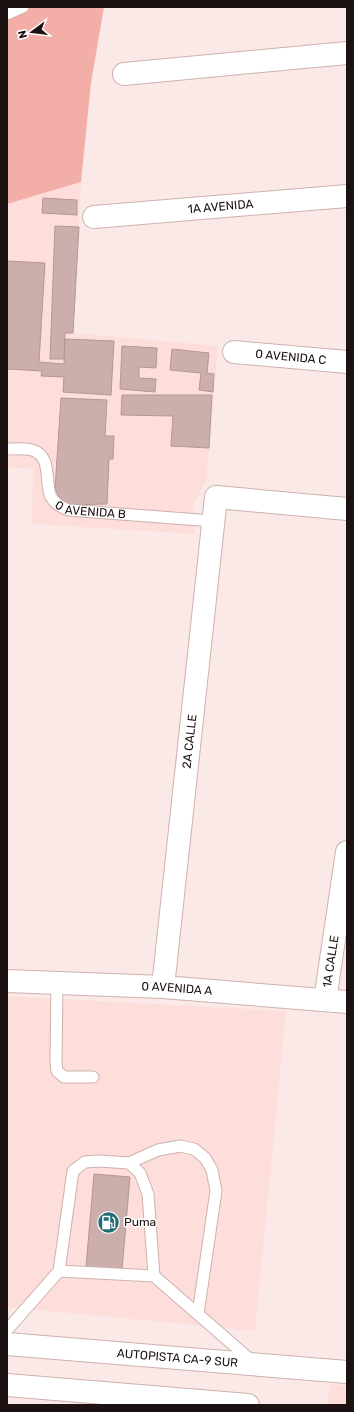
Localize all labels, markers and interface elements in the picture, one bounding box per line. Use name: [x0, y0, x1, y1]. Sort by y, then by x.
north arrow: [12, 12, 52, 52]
text: N: [15, 29, 30, 40]
street label: 1A AVENIDA: [187, 197, 254, 216]
street label: 0 AVENIDA C: [255, 347, 327, 367]
street label: 0 AVENIDA B: [52, 498, 126, 521]
street label: 2A CALLE: [180, 714, 199, 769]
street label: 1A CALLE: [320, 934, 342, 988]
street label: 0 AVENIDA A: [141, 979, 213, 998]
fuel station icon: Puma: [95, 1209, 121, 1235]
place label: Puma: [124, 1215, 156, 1229]
street label: AUTOPISTA CA-9 SUR: [116, 1346, 239, 1370]

